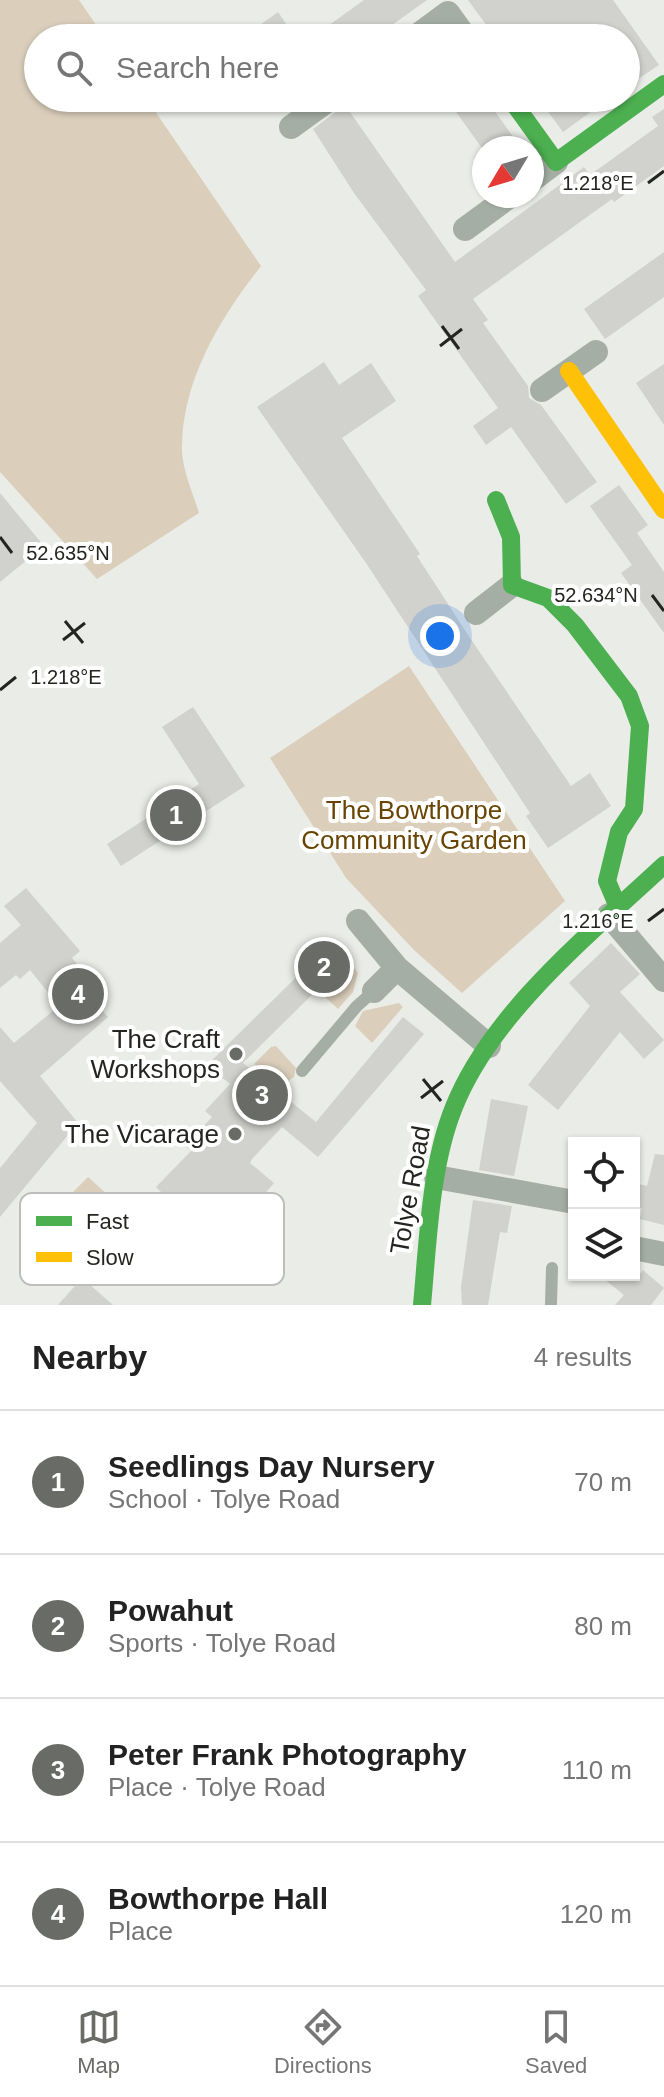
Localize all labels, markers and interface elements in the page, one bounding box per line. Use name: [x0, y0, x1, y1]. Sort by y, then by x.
search box: [24, 24, 640, 112]
icon: search: [52, 46, 96, 90]
text: Search here: [116, 51, 279, 84]
north arrow: [472, 136, 544, 208]
text: 1.218°E: [562, 172, 634, 194]
text: 52.635°N: [26, 542, 110, 564]
text: 52.634°N: [554, 584, 638, 606]
your location: [420, 616, 460, 656]
text: 1.218°E: [30, 666, 102, 688]
pin: 1: [150, 785, 202, 845]
park label: The Bowthorpe Community Garden: [301, 795, 527, 855]
text: 1.216°E: [562, 910, 634, 932]
pin: 2: [298, 937, 350, 997]
pin: 4: [52, 964, 104, 1024]
place label: The Craft Workshops: [90, 1024, 221, 1084]
marker: The Craft Workshops: [227, 1045, 245, 1063]
pin: 3: [236, 1065, 288, 1125]
place label: The Vicarage: [65, 1119, 219, 1149]
street label: Tolye Road: [384, 1123, 436, 1257]
marker: The Vicarage: [226, 1125, 244, 1143]
map controls: [568, 1137, 640, 1281]
button: locate: [568, 1137, 640, 1209]
legend: [20, 1193, 284, 1285]
text: Fast: [86, 1209, 129, 1234]
button: layers: [568, 1209, 640, 1281]
text: Slow: [86, 1245, 134, 1270]
text: Nearby: [32, 1338, 147, 1376]
text: 4 results: [534, 1342, 632, 1372]
text: Seedlings Day Nursery: [108, 1450, 435, 1483]
text: 1: [51, 1467, 65, 1497]
text: 70 m: [574, 1467, 632, 1497]
text: School · Tolye Road: [108, 1484, 340, 1514]
text: Powahut: [108, 1594, 233, 1627]
text: 2: [51, 1611, 65, 1641]
text: 80 m: [574, 1611, 632, 1641]
text: Sports · Tolye Road: [108, 1628, 336, 1658]
text: Peter Frank Photography: [108, 1738, 466, 1771]
text: 3: [51, 1755, 65, 1785]
text: 110 m: [562, 1755, 632, 1785]
text: Place · Tolye Road: [108, 1772, 326, 1802]
text: Bowthorpe Hall: [108, 1882, 328, 1915]
text: 4: [51, 1899, 65, 1929]
text: 120 m: [560, 1899, 632, 1929]
text: Place: [108, 1916, 173, 1946]
tab: Map: [77, 2005, 121, 2079]
tab: Directions: [274, 2005, 372, 2079]
tab: Saved: [525, 2005, 587, 2079]

